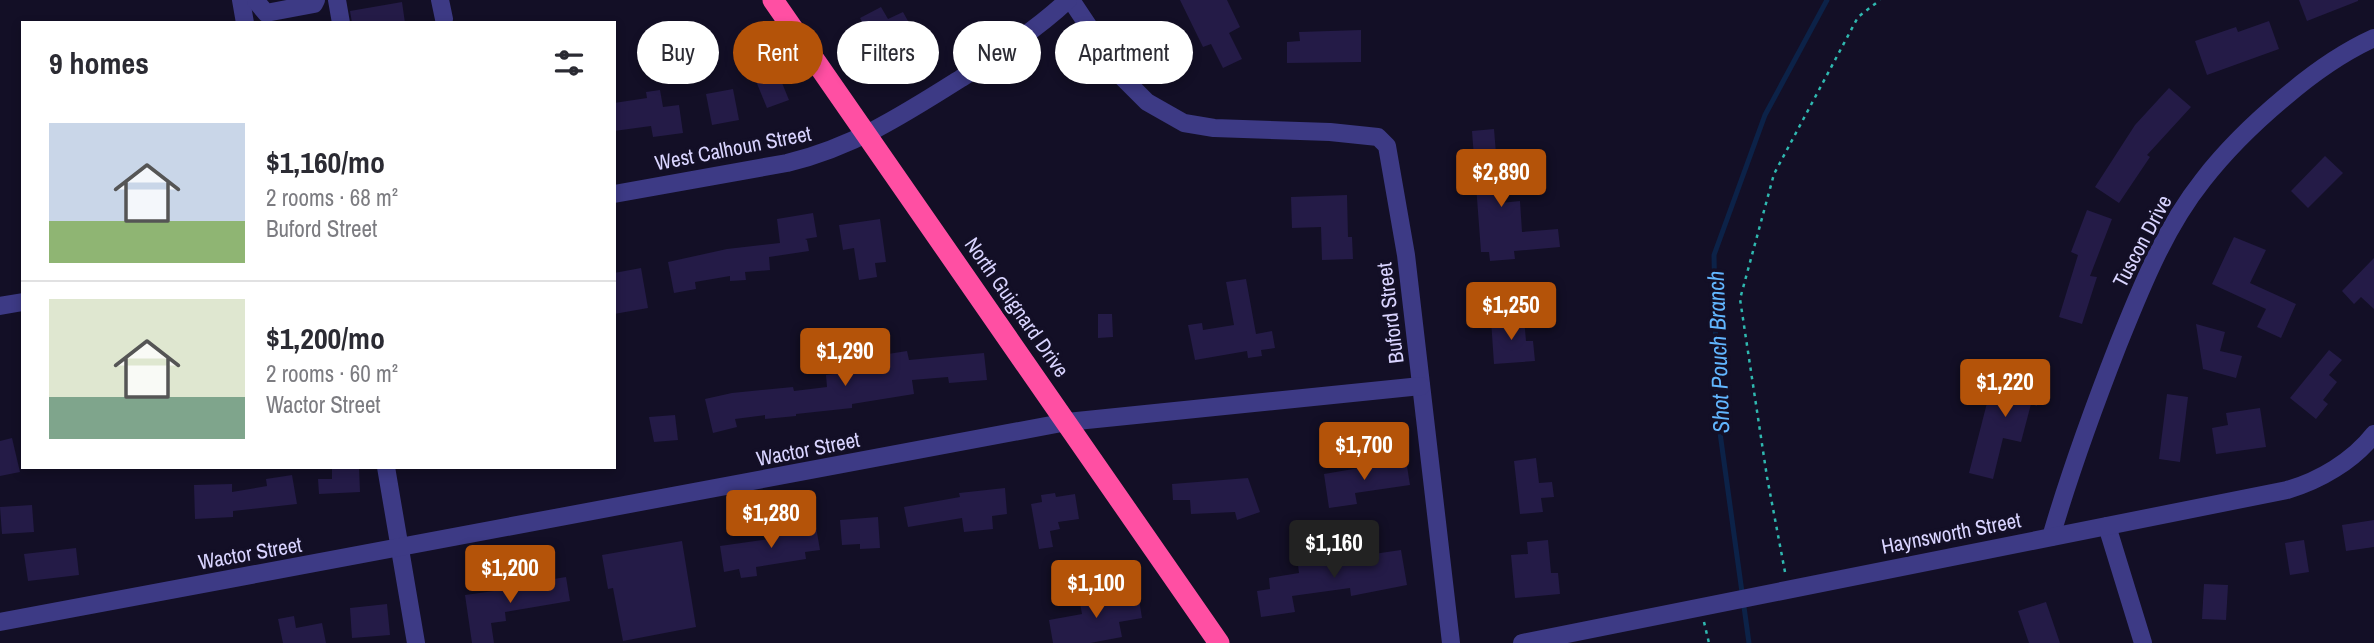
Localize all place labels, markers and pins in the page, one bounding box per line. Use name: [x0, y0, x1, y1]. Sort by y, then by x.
pin: $2,890: [1444, 150, 1558, 209]
pin: $1,250: [1454, 282, 1568, 342]
pin: $1,290: [788, 328, 902, 388]
pin: $1,220: [1948, 360, 2062, 419]
pin: $1,700: [1307, 422, 1421, 482]
pin: $1,280: [714, 490, 828, 550]
pin: $1,160: [1277, 520, 1391, 580]
pin: $1,200: [453, 546, 567, 605]
pin: $1,100: [1039, 560, 1153, 620]

